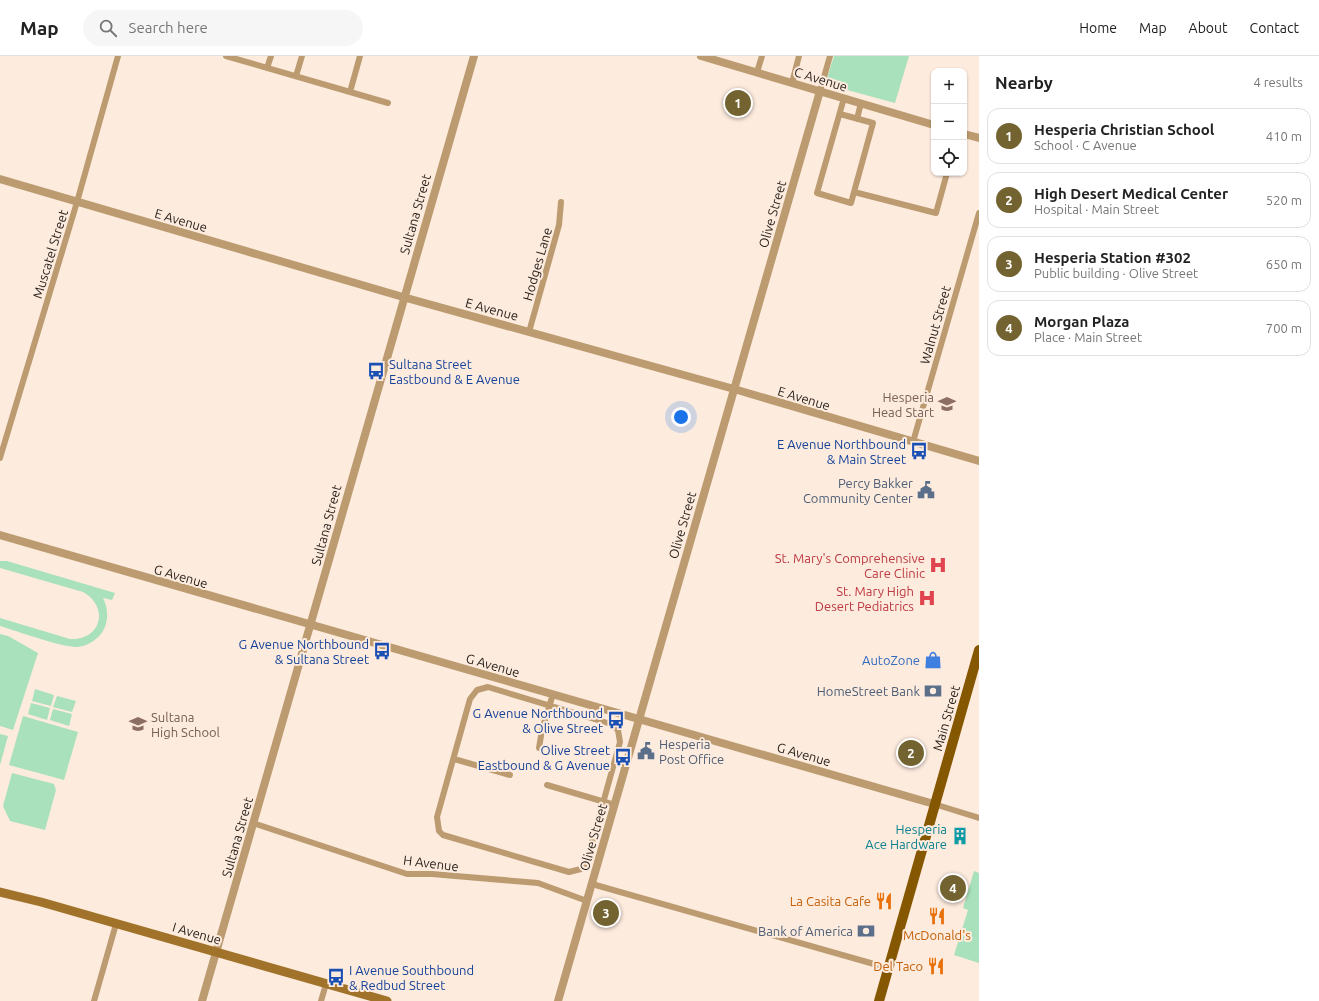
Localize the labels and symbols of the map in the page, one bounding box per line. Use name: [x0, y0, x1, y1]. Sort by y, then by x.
street label: C Avenue: [793, 64, 849, 94]
pin: 1: [725, 88, 751, 118]
street label: Sultana Street: [397, 172, 433, 256]
street label: Olive Street: [756, 179, 788, 249]
street label: E Avenue: [153, 206, 209, 234]
street label: Muscatel Street: [30, 208, 70, 300]
street label: Hodges Lane: [520, 226, 554, 302]
street label: Walnut Street: [917, 284, 953, 366]
street label: E Avenue: [464, 295, 520, 323]
place label: Sultana Street Eastbound & E Avenue: [389, 357, 520, 386]
bus stop icon: Sultana Street Eastbound & E Avenue: [366, 361, 386, 381]
street label: E Avenue: [776, 383, 832, 413]
place label: Hesperia Head Start: [872, 390, 934, 419]
school or university icon: Hesperia Head Start: [937, 394, 957, 414]
your location: [671, 407, 691, 427]
place label: E Avenue Northbound & Main Street: [777, 437, 906, 466]
bus stop icon: E Avenue Northbound & Main Street: [909, 441, 929, 461]
place label: Percy Bakker Community Center: [803, 476, 913, 505]
public building icon: Percy Bakker Community Center: [916, 480, 936, 500]
street label: Sultana Street: [309, 483, 343, 567]
street label: Olive Street: [666, 490, 698, 560]
place label: St. Mary's Comprehensive Care Clinic: [775, 551, 925, 580]
hospital icon: St. Mary's Comprehensive Care Clinic: [928, 555, 948, 575]
street label: G Avenue: [152, 562, 210, 590]
place label: St. Mary High Desert Pediatrics: [815, 584, 914, 613]
hospital icon: St. Mary High Desert Pediatrics: [917, 588, 937, 608]
place label: G Avenue Northbound & Sultana Street: [239, 637, 369, 666]
bus stop icon: G Avenue Northbound & Sultana Street: [372, 641, 392, 661]
shop icon: AutoZone: [923, 650, 943, 670]
street label: G Avenue: [464, 651, 522, 679]
place label: AutoZone: [862, 653, 920, 667]
bank icon: HomeStreet Bank: [923, 681, 943, 701]
street label: Main Street: [930, 683, 962, 753]
place label: HomeStreet Bank: [817, 684, 920, 698]
place label: G Avenue Northbound & Olive Street: [473, 706, 603, 735]
place label: Sultana High School: [151, 710, 221, 739]
bus stop icon: G Avenue Northbound & Olive Street: [606, 710, 626, 730]
school or university icon: Sultana High School: [128, 714, 148, 734]
place label: Hesperia Post Office: [659, 737, 724, 766]
pin: 2: [898, 738, 924, 768]
street label: G Avenue: [775, 740, 833, 768]
public building icon: Hesperia Post Office: [636, 741, 656, 761]
place label: Olive Street Eastbound & G Avenue: [478, 743, 610, 772]
bus stop icon: Olive Street Eastbound & G Avenue: [613, 747, 633, 767]
street label: Sultana Street: [219, 795, 255, 879]
street label: Olive Street: [577, 802, 609, 872]
place label: Hesperia Ace Hardware: [865, 822, 947, 851]
building icon: Hesperia Ace Hardware: [950, 826, 970, 846]
street label: H Avenue: [402, 853, 460, 873]
pin: 4: [940, 873, 966, 903]
restaurant icon: La Casita Cafe: [874, 891, 894, 911]
place label: La Casita Cafe: [790, 894, 871, 908]
pin: 3: [593, 898, 619, 928]
restaurant icon: McDonald's: [927, 906, 947, 926]
street label: I Avenue: [171, 919, 223, 947]
bank icon: Bank of America: [856, 921, 876, 941]
place label: Bank of America: [758, 924, 853, 938]
place label: McDonald's: [903, 928, 971, 942]
restaurant icon: Del Taco: [926, 956, 946, 976]
place label: Del Taco: [873, 959, 923, 973]
place label: I Avenue Southbound & Redbud Street: [349, 963, 474, 992]
bus stop icon: I Avenue Southbound & Redbud Street: [326, 967, 346, 987]

